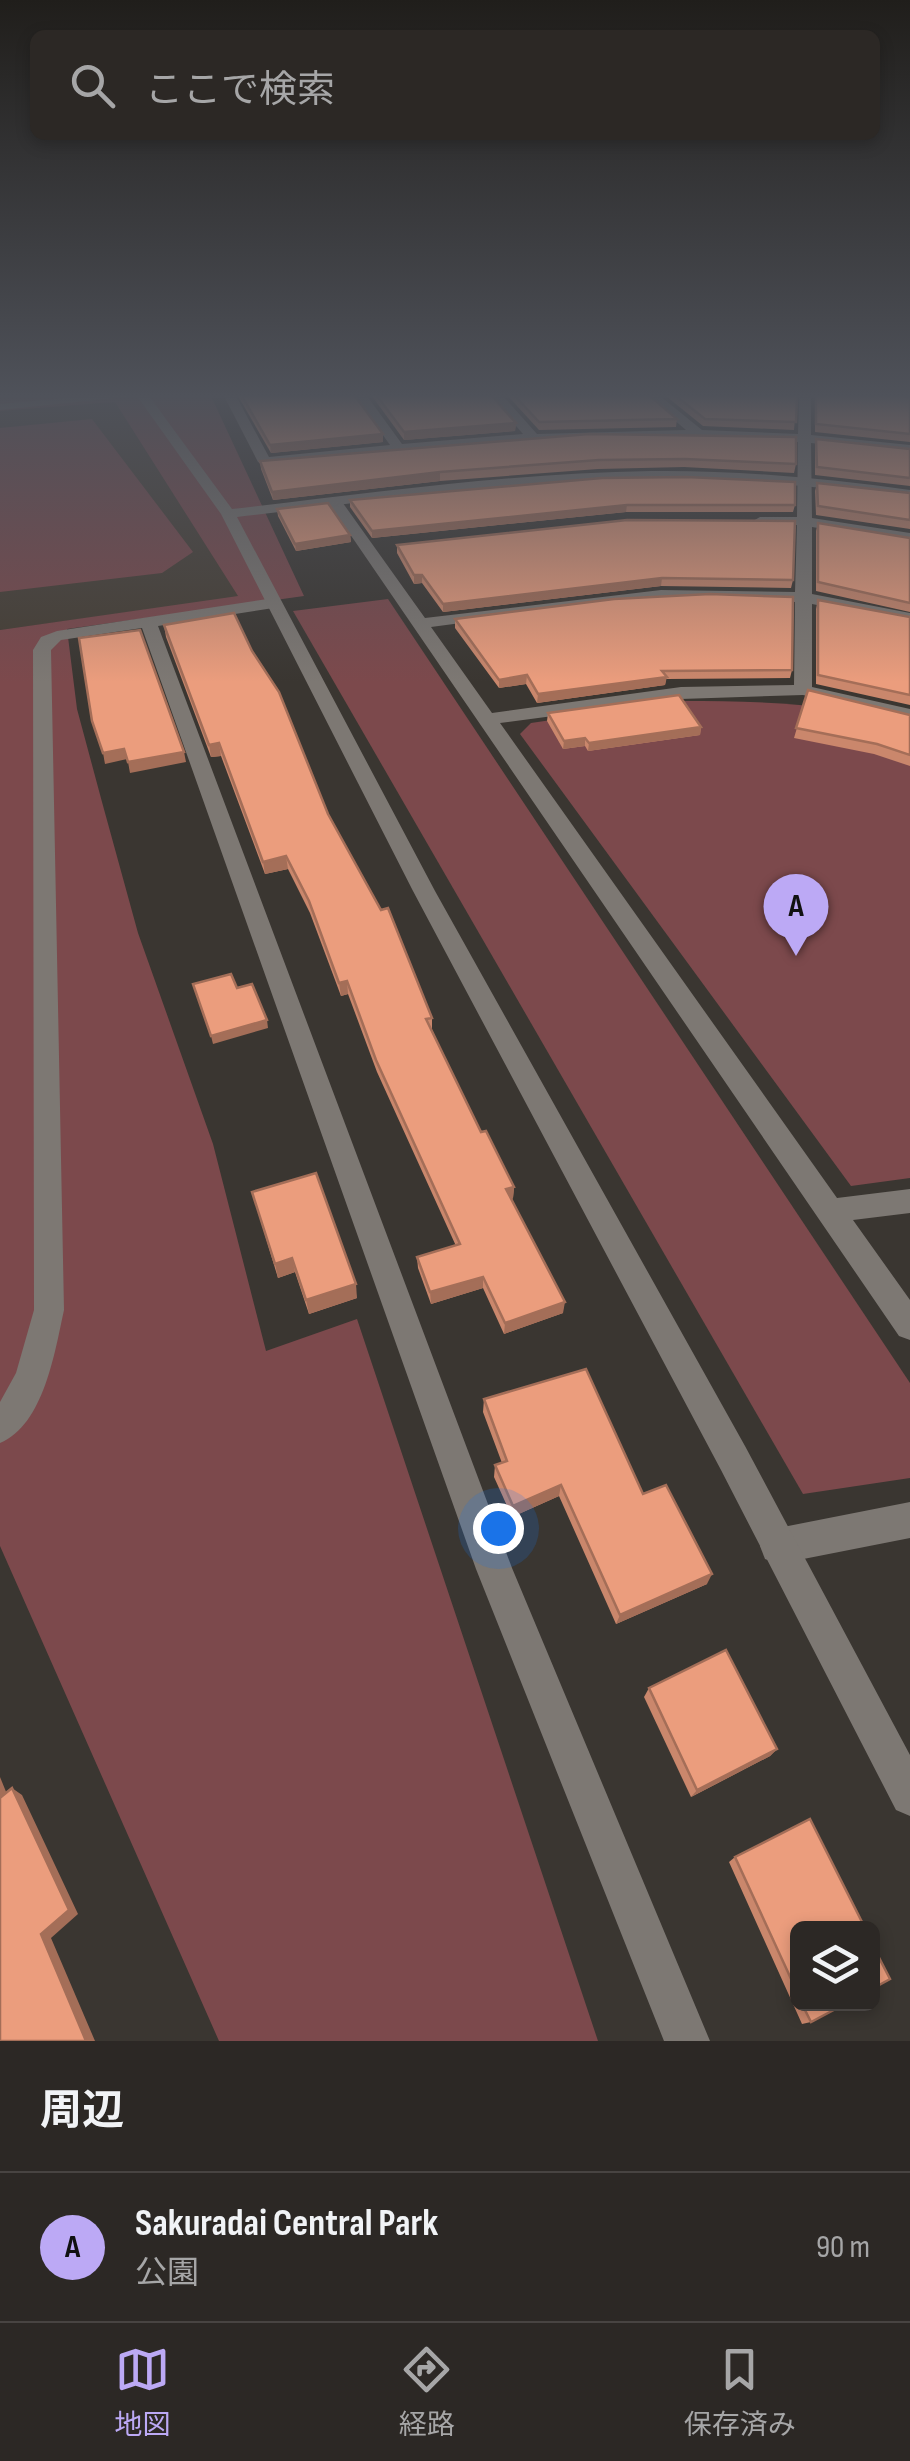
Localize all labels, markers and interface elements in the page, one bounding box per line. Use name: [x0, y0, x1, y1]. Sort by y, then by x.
search box: [30, 30, 880, 140]
icon: search: [65, 58, 120, 113]
text: ここで検索: [145, 68, 335, 113]
pin: A: [764, 874, 828, 956]
your location: [473, 1503, 524, 1554]
map controls: [790, 1921, 880, 2011]
button: layers: [790, 1921, 880, 2011]
text: 周辺: [40, 2086, 124, 2137]
text: Sakuradai Central Park: [135, 2201, 438, 2246]
text: A: [65, 2228, 80, 2267]
text: 90 m: [816, 2228, 870, 2267]
text: 公園: [135, 2254, 199, 2293]
tab: 地図: [114, 2342, 170, 2442]
tab: 経路: [399, 2342, 455, 2442]
tab: 保存済み: [684, 2342, 796, 2442]

